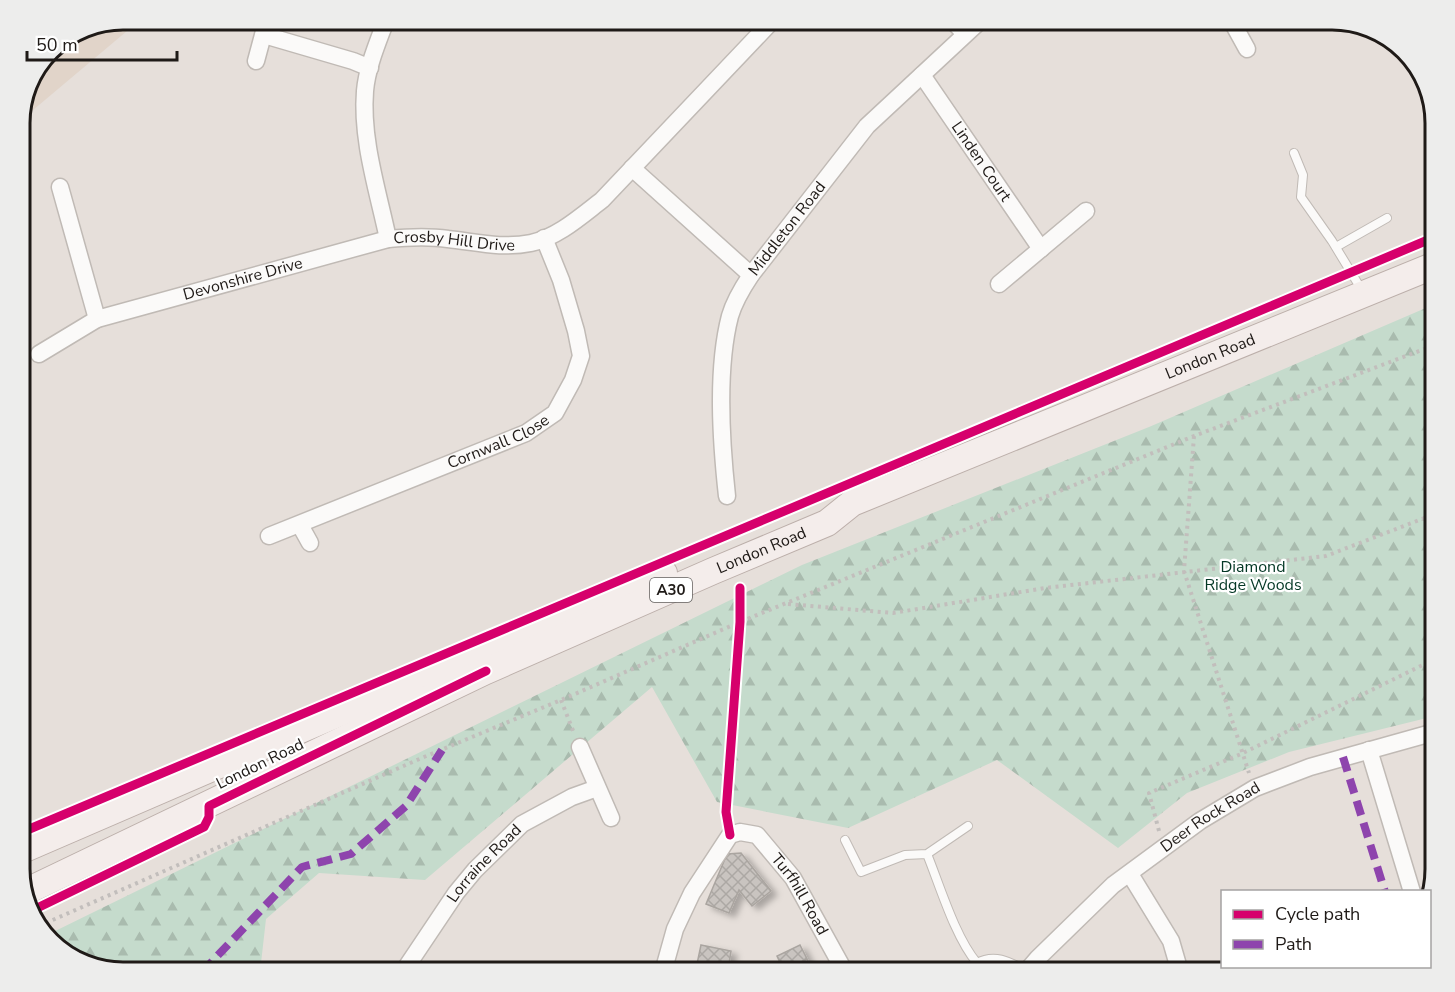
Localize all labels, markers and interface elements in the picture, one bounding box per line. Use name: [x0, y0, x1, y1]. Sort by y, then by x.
scale bar: [27, 24, 177, 62]
text: 50 m: [36, 33, 78, 57]
street label: Linden Court: [946, 117, 1017, 206]
street label: Middleton Road: [743, 177, 831, 280]
street label: Crosby Hill Drive: [393, 226, 515, 256]
street label: Devonshire Drive: [181, 252, 305, 306]
street label: London Road: [1162, 329, 1259, 385]
street label: Cornwall Close: [444, 409, 554, 474]
street label: London Road: [713, 522, 810, 579]
park label: Diamond Ridge Woods: [1204, 556, 1302, 596]
road number: A30: [650, 578, 692, 602]
street label: London Road: [212, 733, 308, 795]
street label: Deer Rock Road: [1156, 776, 1264, 857]
street label: Lorraine Road: [442, 819, 526, 907]
street label: Turfhill Road: [766, 849, 833, 939]
legend: [1221, 890, 1431, 968]
text: Cycle path: [1275, 902, 1360, 926]
text: Path: [1275, 932, 1312, 956]

